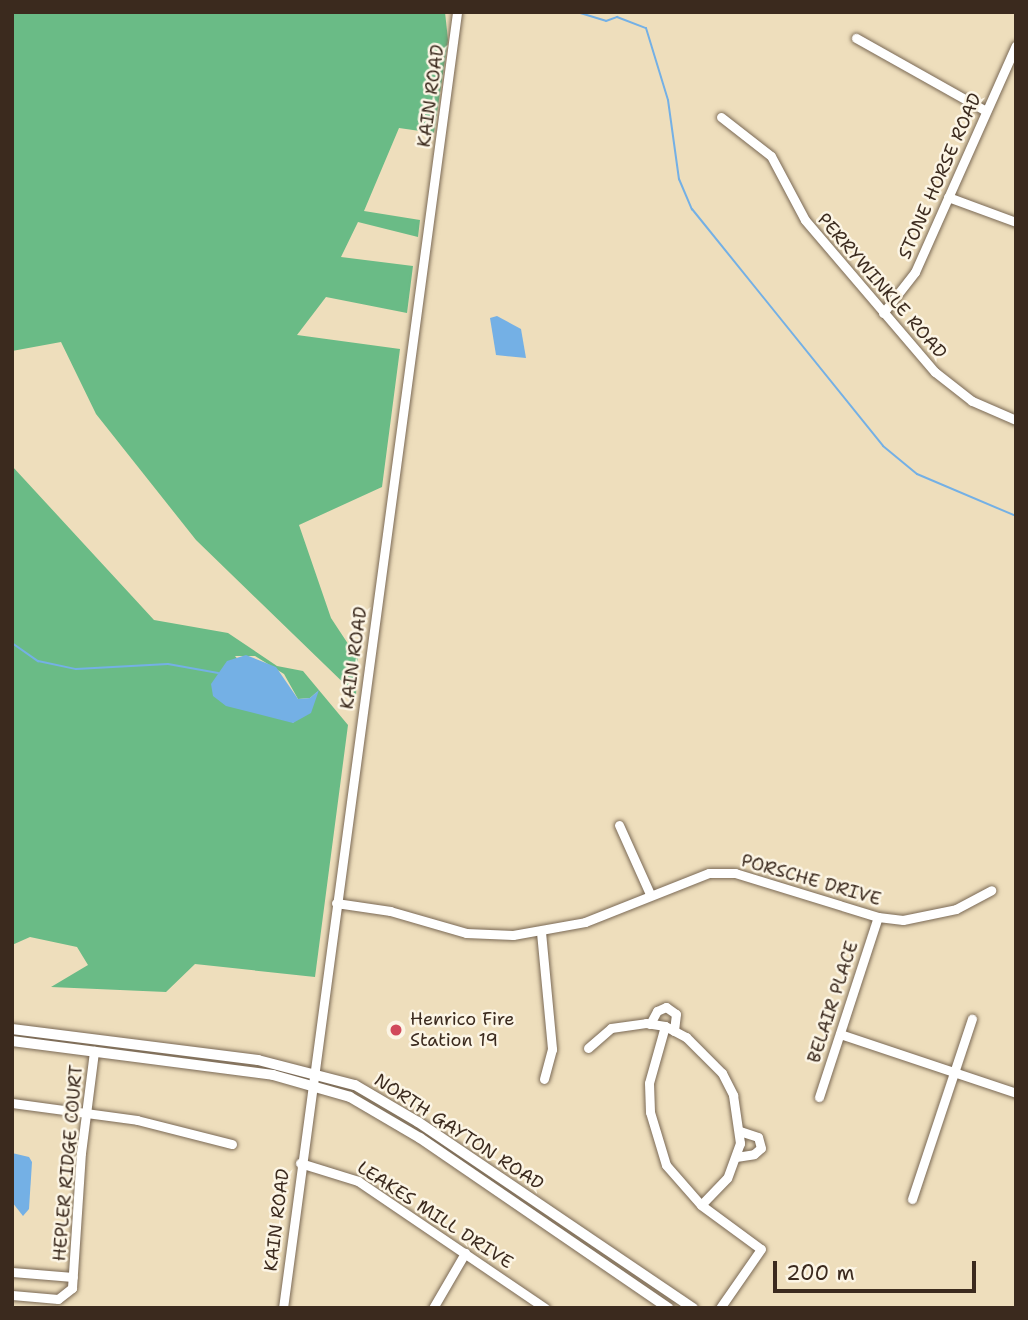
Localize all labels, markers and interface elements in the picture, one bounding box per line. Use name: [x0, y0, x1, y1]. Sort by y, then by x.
street label: KAIN ROAD: [413, 43, 449, 149]
street label: STONE HORSE ROAD: [894, 90, 986, 262]
street label: PERRYWINKLE ROAD: [813, 209, 951, 363]
street label: KAIN ROAD: [336, 605, 372, 711]
street label: PORSCHE DRIVE: [739, 850, 883, 910]
street label: BELAIR PLACE: [803, 938, 863, 1066]
place label: Henrico Fire Station 19: [410, 1009, 515, 1052]
marker: Henrico Fire Station 19: [388, 1022, 404, 1038]
street label: HEPLER RIDGE COURT: [49, 1064, 87, 1262]
street label: NORTH GAYTON ROAD: [370, 1069, 548, 1195]
street label: LEAKES MILL DRIVE: [353, 1157, 517, 1273]
street label: KAIN ROAD: [260, 1167, 294, 1273]
scale bar: [776, 1246, 979, 1290]
text: 200 m: [786, 1259, 855, 1287]

